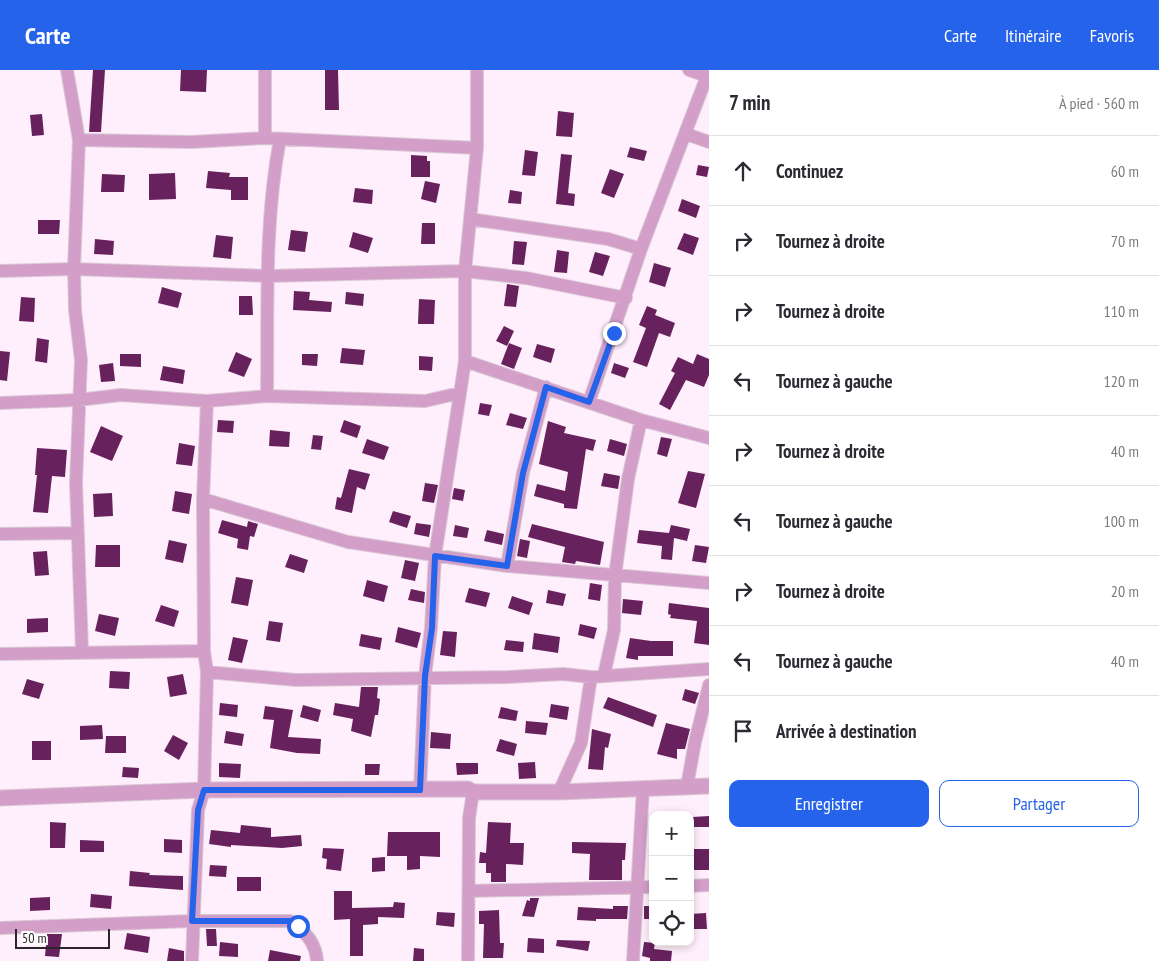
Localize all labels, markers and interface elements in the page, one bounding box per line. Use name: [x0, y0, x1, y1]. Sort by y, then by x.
text: Carte: [25, 20, 71, 51]
text: Carte: [944, 24, 977, 47]
text: Itinéraire: [1005, 24, 1062, 47]
text: Favoris: [1090, 24, 1134, 47]
text: 7 min: [729, 89, 771, 116]
text: À pied · 560 m: [1059, 93, 1139, 113]
icon: ahead: [729, 157, 757, 185]
text: Continuez: [776, 159, 843, 183]
text: 60 m: [1111, 161, 1139, 181]
icon: right: [729, 227, 757, 255]
text: Tournez à droite: [776, 229, 885, 253]
text: 70 m: [1111, 231, 1139, 251]
icon: right: [729, 297, 757, 325]
text: Tournez à droite: [776, 299, 885, 323]
text: 110 m: [1104, 301, 1139, 321]
route end: [603, 322, 626, 345]
icon: left: [729, 367, 757, 395]
text: Tournez à gauche: [776, 369, 893, 393]
text: 120 m: [1104, 371, 1139, 391]
icon: right: [729, 437, 757, 465]
text: Tournez à droite: [776, 439, 885, 463]
text: 40 m: [1111, 441, 1139, 461]
icon: left: [729, 507, 757, 535]
text: Tournez à gauche: [776, 509, 893, 533]
text: 100 m: [1104, 511, 1139, 531]
icon: right: [729, 577, 757, 605]
text: Tournez à droite: [776, 579, 885, 603]
text: 20 m: [1111, 581, 1139, 601]
icon: left: [729, 647, 757, 675]
text: Tournez à gauche: [776, 649, 893, 673]
text: 40 m: [1111, 651, 1139, 671]
icon: arrive: [729, 717, 757, 745]
text: Arrivée à destination: [776, 719, 917, 743]
button: Enregistrer: [729, 780, 929, 827]
button: Partager: [939, 780, 1139, 827]
map controls: [649, 811, 694, 946]
button: +: [649, 811, 694, 856]
button: −: [649, 856, 694, 901]
button: locate: [649, 901, 694, 946]
route start: [287, 915, 310, 938]
scale bar: [15, 926, 110, 949]
text: 50 m: [22, 929, 47, 947]

